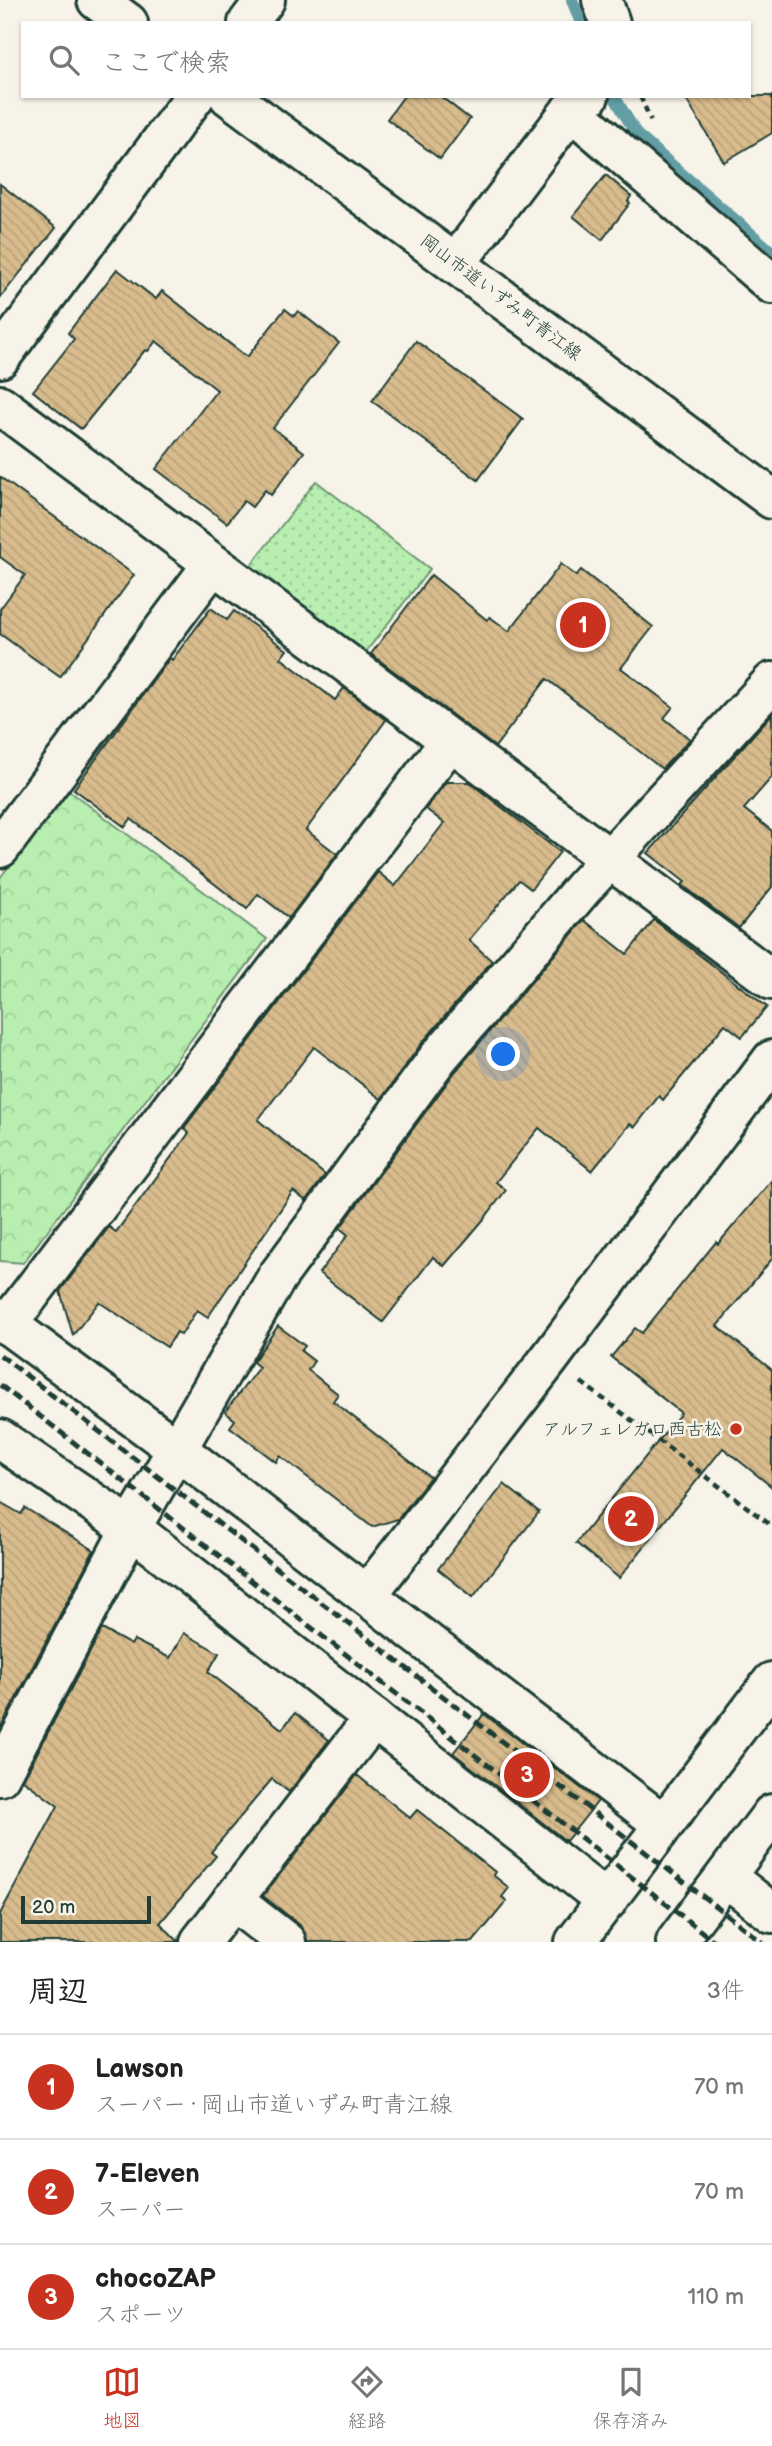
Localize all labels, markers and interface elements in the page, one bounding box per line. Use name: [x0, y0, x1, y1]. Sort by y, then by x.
search box: [21, 21, 751, 98]
icon: search: [45, 41, 83, 79]
text: ここで検索: [101, 48, 231, 79]
street label: 岡山市道いずみ町青江線: [416, 230, 586, 365]
pin: 1: [560, 599, 606, 651]
your location: [486, 1037, 520, 1071]
place label: アルフェレガロ西古松: [543, 1419, 722, 1440]
marker: アルフェレガロ西古松: [728, 1421, 744, 1437]
pin: 2: [608, 1493, 654, 1545]
pin: 3: [504, 1749, 550, 1801]
scale bar: [21, 1893, 150, 1925]
text: 20 m: [32, 1896, 75, 1919]
text: 周辺: [28, 1974, 88, 2010]
text: 3件: [707, 1977, 744, 2005]
text: Lawson: [95, 2054, 184, 2085]
text: 1: [46, 2073, 56, 2101]
text: 70 m: [694, 2073, 744, 2101]
text: スーパー · 岡山市道いずみ町青江線: [95, 2091, 452, 2119]
text: 7-Eleven: [95, 2159, 200, 2190]
text: 2: [44, 2178, 58, 2206]
text: 70 m: [694, 2178, 744, 2206]
text: スーパー: [95, 2196, 186, 2224]
text: chocoZAP: [95, 2264, 215, 2295]
text: 3: [44, 2283, 58, 2311]
text: 110 m: [687, 2283, 744, 2311]
text: スポーツ: [95, 2301, 187, 2329]
tab: 地図: [103, 2363, 141, 2433]
tab: 経路: [348, 2363, 386, 2433]
tab: 保存済み: [593, 2363, 669, 2433]

